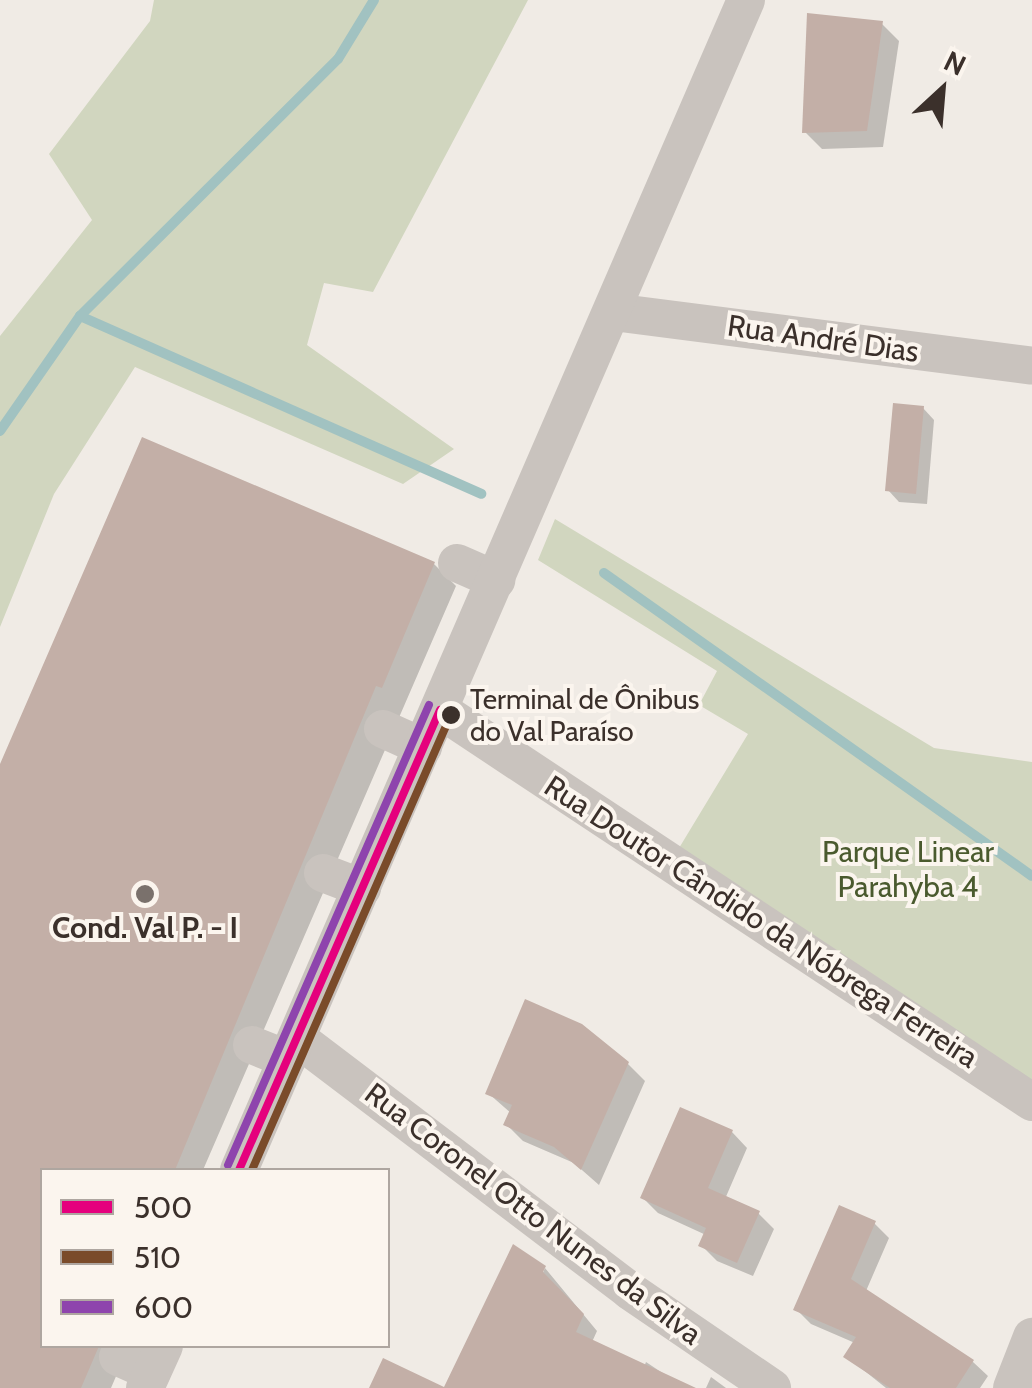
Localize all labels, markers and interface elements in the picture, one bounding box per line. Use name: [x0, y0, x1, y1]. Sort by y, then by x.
north arrow: [892, 40, 992, 140]
text: N: [939, 43, 971, 83]
street label: Rua André Dias: [725, 308, 921, 370]
place label: Terminal de Ônibus do Val Paraíso: [470, 682, 699, 748]
marker: Terminal de Ônibus do Val Paraíso: [441, 705, 461, 725]
street label: Rua Doutor Cândido da Nóbrega Ferreira: [537, 768, 985, 1076]
park label: Parque Linear Parahyba 4: [822, 834, 994, 904]
marker: Cond. Val P. - I: [134, 883, 156, 905]
place label: Cond. Val P. - I: [52, 910, 238, 946]
street label: Rua Coronel Otto Nunes da Silva: [358, 1076, 708, 1352]
legend: [40, 1168, 390, 1348]
text: 500: [134, 1189, 192, 1226]
text: 510: [134, 1239, 181, 1276]
text: 600: [134, 1289, 193, 1326]

